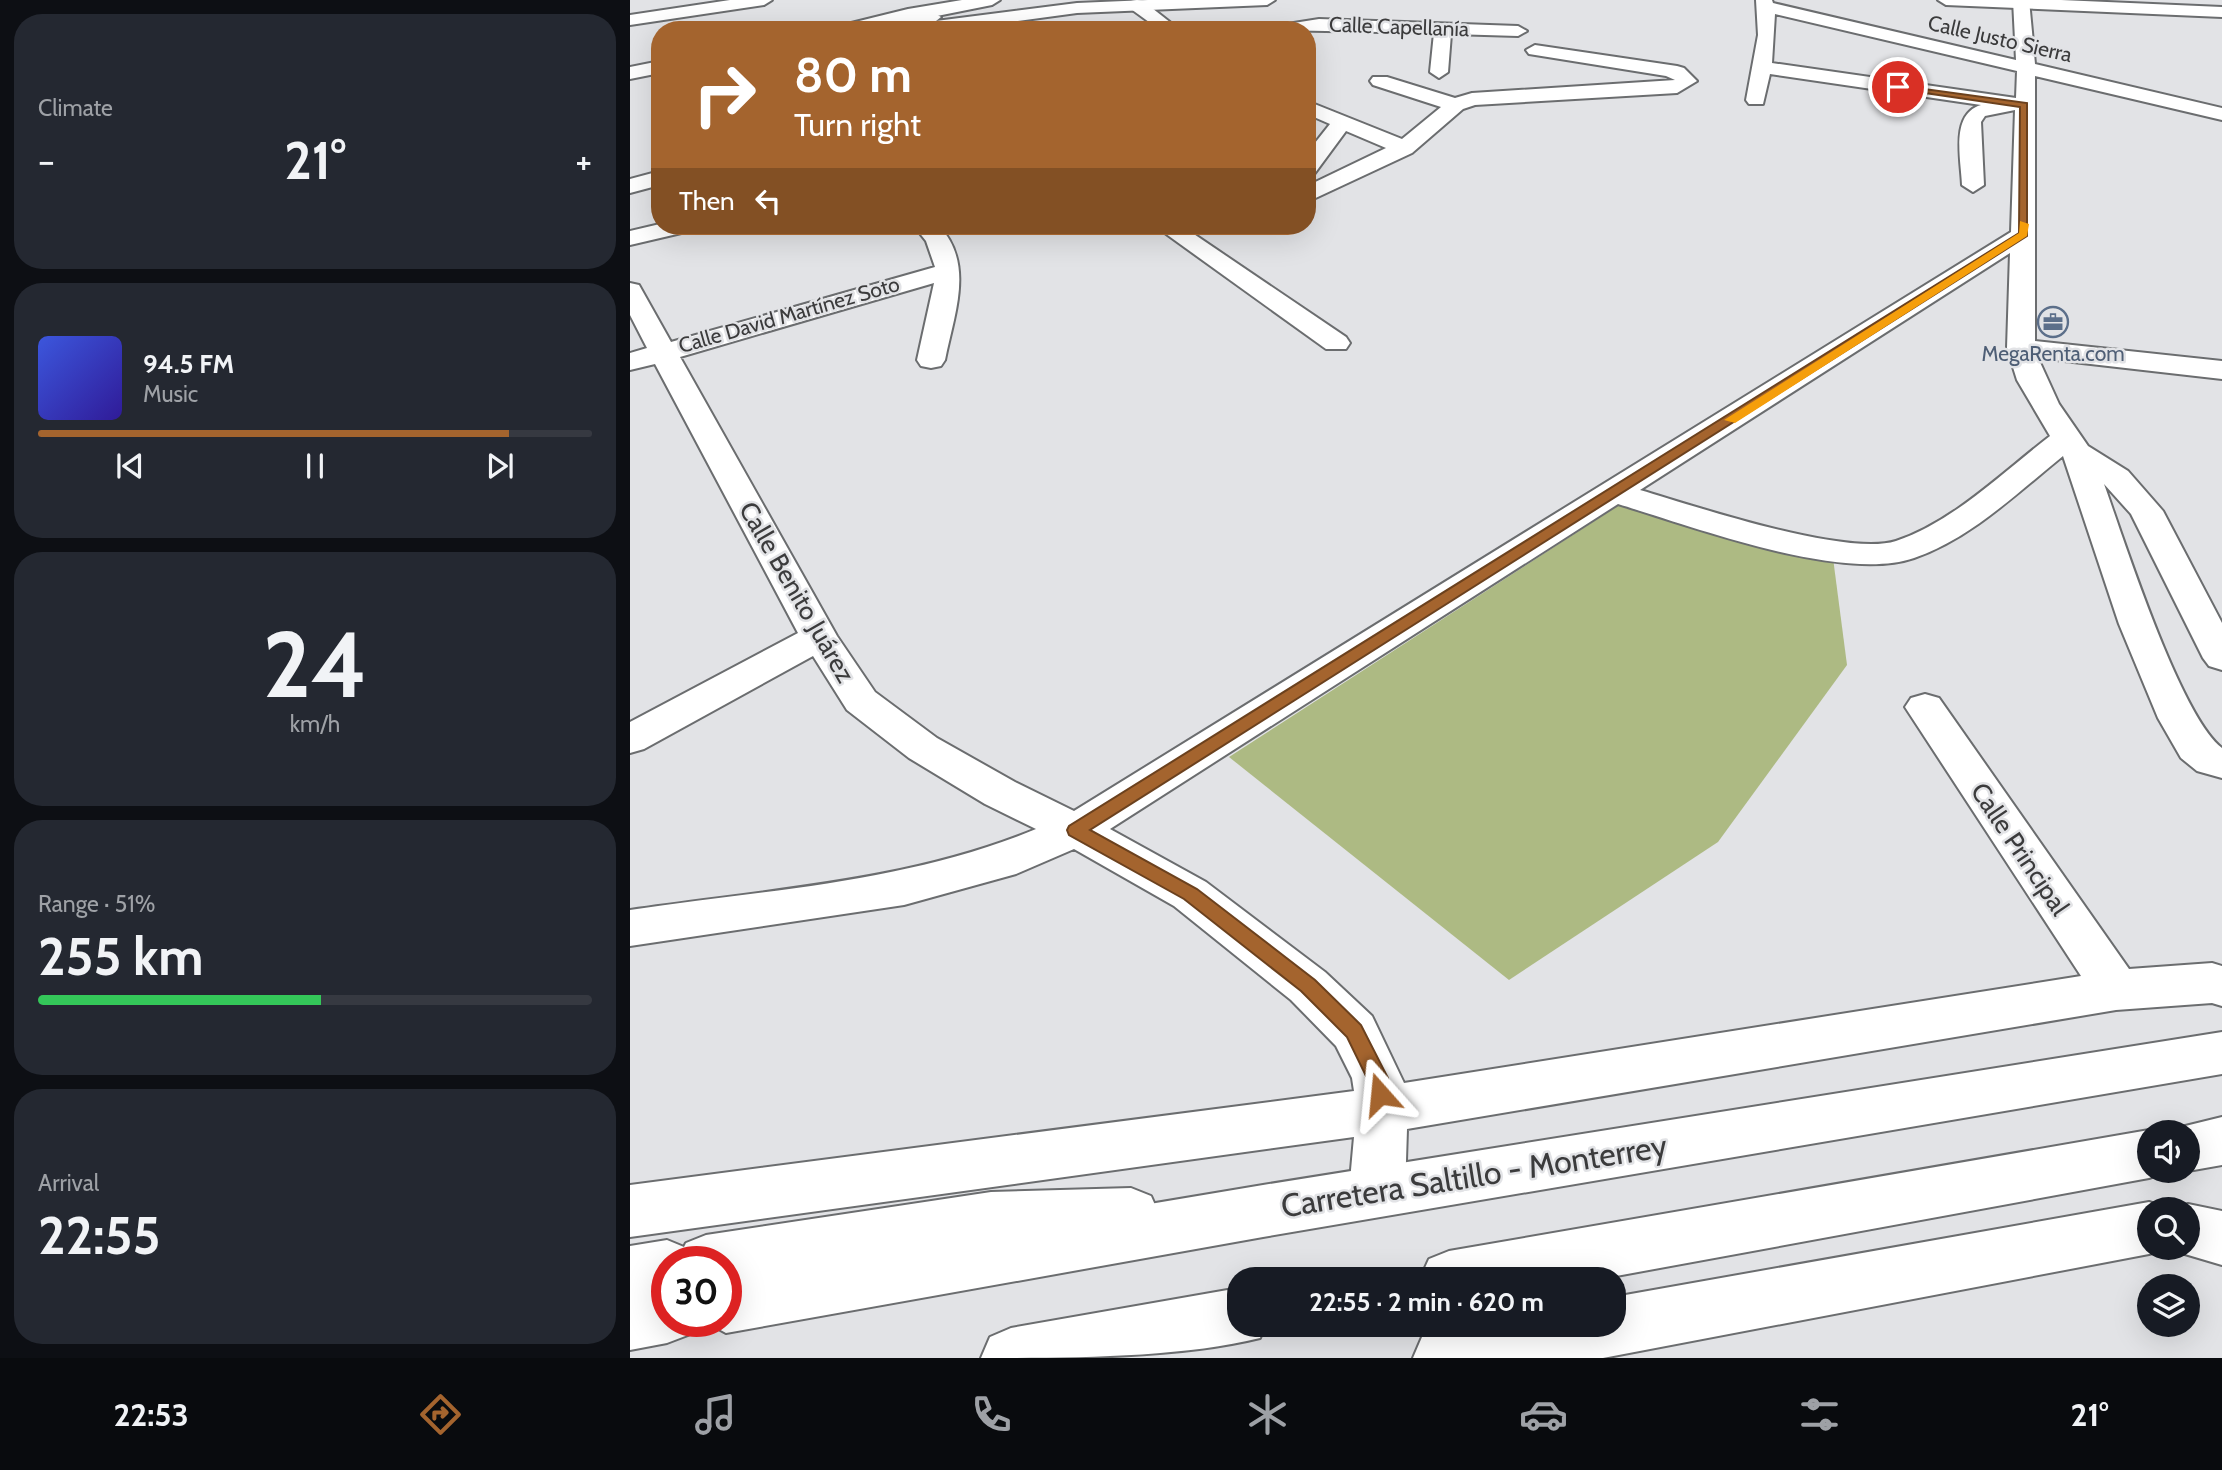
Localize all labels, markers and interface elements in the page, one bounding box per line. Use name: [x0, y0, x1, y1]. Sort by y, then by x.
street label: Calle Justo Sierra: [1926, 10, 2075, 67]
street label: Calle Capellanía: [1329, 12, 1469, 41]
text: 80 m: [794, 45, 912, 104]
icon: right: [679, 49, 770, 140]
pin: [1868, 57, 1928, 117]
icon: arrive: [1879, 68, 1917, 106]
text: Climate: [38, 94, 113, 122]
text: Turn right: [794, 105, 921, 144]
text: 21°: [284, 129, 346, 192]
text: −: [38, 137, 55, 184]
text: +: [575, 137, 592, 184]
icon: left: [749, 182, 787, 220]
text: Then: [679, 185, 735, 217]
street label: Calle David Martínez Soto: [675, 271, 902, 358]
office icon: MegaRenta.com: [2036, 305, 2070, 339]
place label: MegaRenta.com: [1981, 341, 2125, 366]
text: 94.5 FM: [143, 348, 234, 380]
text: Music: [143, 380, 198, 408]
icon: previous: [111, 447, 149, 485]
icon: pause: [296, 447, 334, 485]
icon: next: [481, 447, 519, 485]
street label: Calle Benito Juárez: [732, 496, 862, 688]
text: 24: [263, 609, 367, 720]
text: km/h: [290, 710, 340, 738]
street label: Calle Principal: [1964, 777, 2076, 921]
text: Range · 51%: [38, 890, 155, 918]
text: 255 km: [38, 925, 203, 988]
position arrow: [1343, 1057, 1417, 1131]
map controls: [2137, 1120, 2200, 1337]
button: sound: [2137, 1120, 2200, 1183]
street label: Carretera Saltillo - Monterrey: [1278, 1126, 1670, 1225]
text: Arrival: [38, 1169, 99, 1197]
button: search: [2137, 1197, 2200, 1260]
text: 22:55: [38, 1204, 160, 1267]
speed limit sign: 30: [651, 1246, 742, 1337]
button: layers: [2137, 1274, 2200, 1337]
text: 22:55 · 2 min · 620 m: [1309, 1286, 1544, 1318]
icon: directions: [416, 1390, 465, 1439]
icon: music: [691, 1390, 740, 1439]
icon: phone: [967, 1390, 1016, 1439]
icon: climate: [1243, 1390, 1292, 1439]
icon: car: [1519, 1390, 1568, 1439]
icon: filters: [1795, 1390, 1844, 1439]
text: 22:53: [113, 1395, 189, 1434]
text: 21°: [2071, 1395, 2108, 1434]

